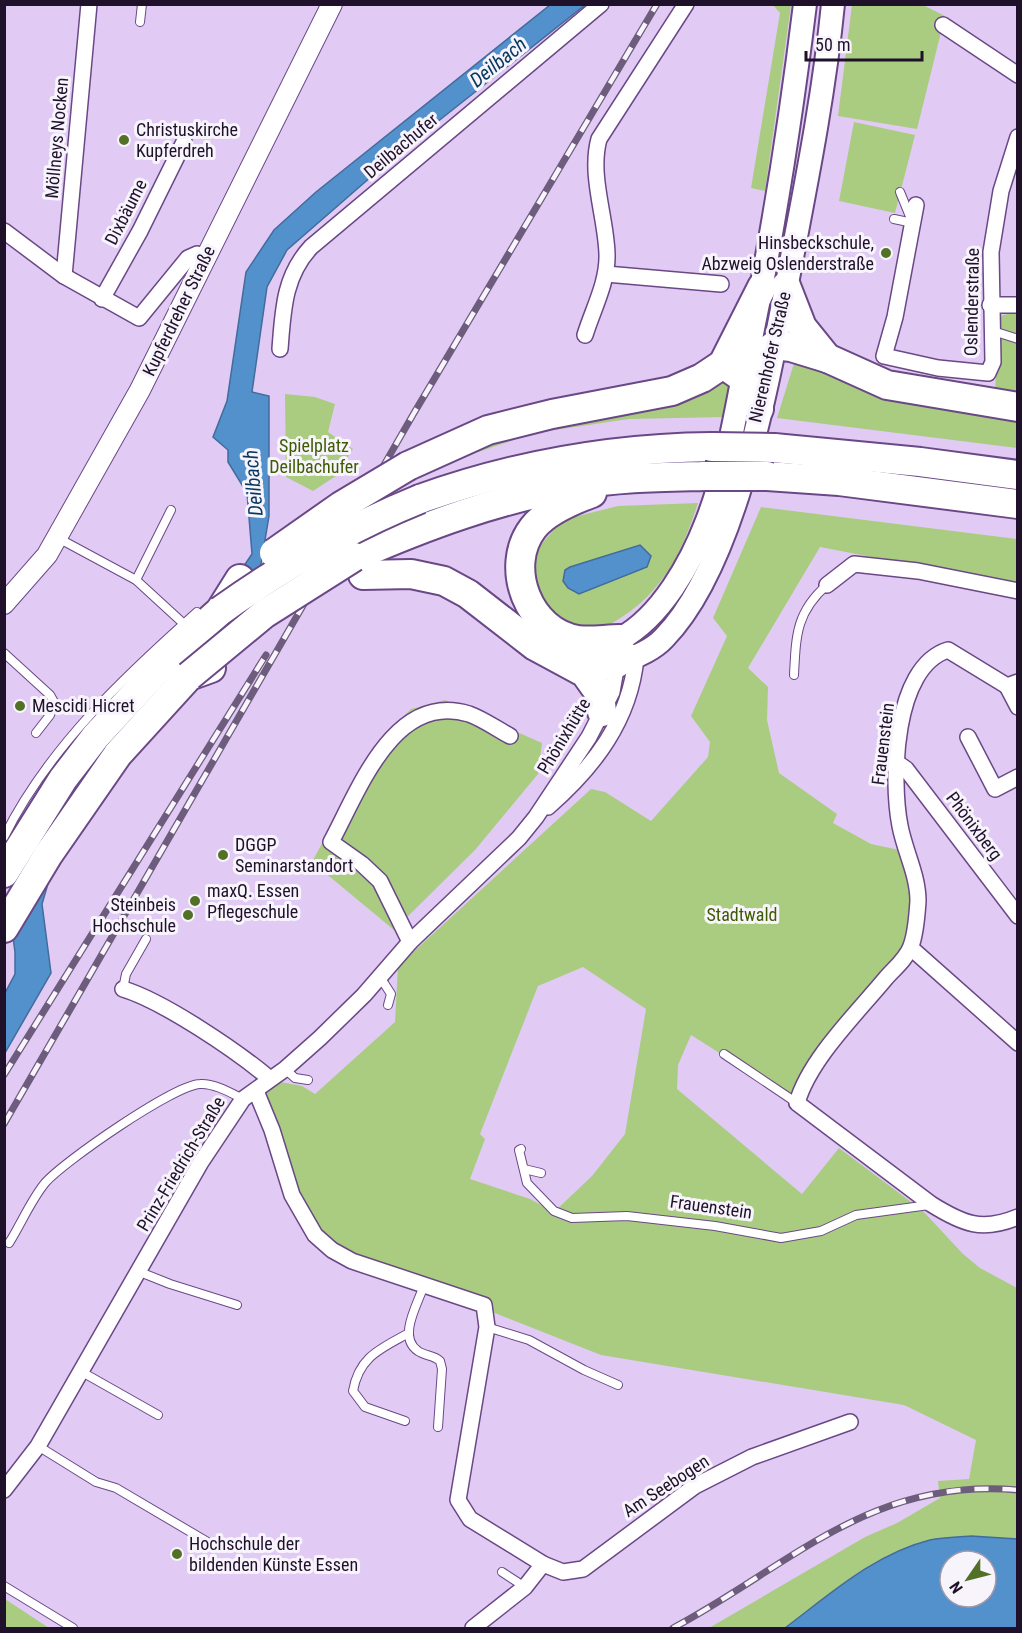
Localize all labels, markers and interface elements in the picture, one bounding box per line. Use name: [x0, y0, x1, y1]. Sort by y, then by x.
scale bar: [806, 24, 922, 62]
water label: Deilbach: [465, 32, 531, 92]
text: 50 m: [815, 34, 850, 55]
street label: Möllneys Nocken: [41, 77, 72, 199]
street label: Deilbachufer: [360, 108, 442, 182]
place label: Christuskirche Kupferdreh: [136, 119, 238, 161]
marker: Christuskirche Kupferdreh: [117, 133, 131, 147]
street label: Dixbäume: [100, 176, 151, 248]
place label: Hinsbeckschule, Abzweig Oslenderstraße: [701, 232, 874, 274]
street label: Kupferdreher Straße: [138, 242, 219, 379]
marker: Hinsbeckschule, Abzweig Oslenderstraße: [879, 246, 893, 260]
street label: Oslenderstraße: [960, 248, 983, 356]
street label: Nierenhofer Straße: [744, 289, 795, 424]
park label: Spielplatz Deilbachufer: [269, 435, 359, 477]
water label: Deilbach: [238, 449, 268, 517]
street label: Phönixhütte: [533, 694, 594, 778]
place label: Mescidi Hicret: [32, 695, 135, 716]
marker: Mescidi Hicret: [13, 699, 27, 713]
street label: Frauenstein: [867, 702, 898, 786]
street label: Phönixberg: [942, 787, 1007, 864]
place label: DGGP Seminarstandort: [235, 834, 353, 876]
marker: DGGP Seminarstandort: [216, 848, 230, 862]
place label: maxQ. Essen Pflegeschule: [207, 880, 299, 922]
place label: Steinbeis Hochschule: [92, 894, 176, 936]
marker: maxQ. Essen Pflegeschule: [188, 894, 202, 908]
park label: Stadtwald: [707, 904, 777, 925]
marker: Steinbeis Hochschule: [181, 908, 195, 922]
street label: Prinz-Friedrich-Straße: [132, 1093, 229, 1235]
street label: Frauenstein: [669, 1190, 754, 1223]
street label: Am Seebogen: [619, 1450, 713, 1521]
place label: Hochschule der bildenden Künste Essen: [189, 1533, 358, 1575]
marker: Hochschule der bildenden Künste Essen: [170, 1547, 184, 1561]
north arrow: [938, 1549, 998, 1609]
text: N: [946, 1578, 967, 1597]

